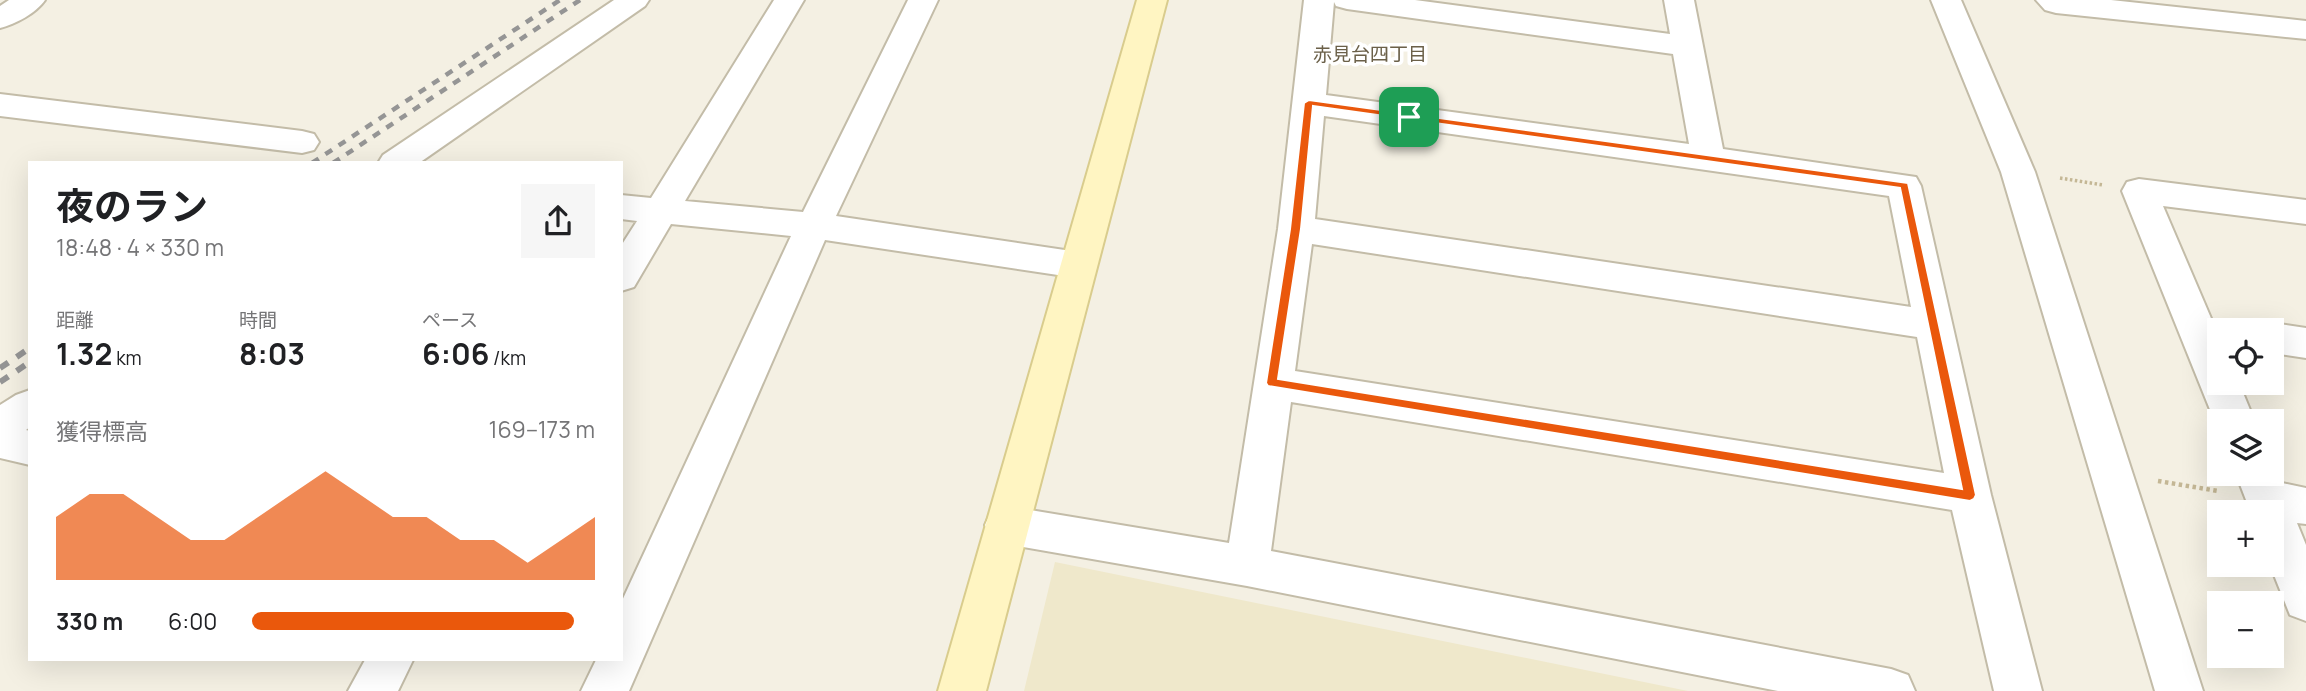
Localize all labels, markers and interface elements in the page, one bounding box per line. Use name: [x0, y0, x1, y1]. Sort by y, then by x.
district label: 赤見台四丁目: [1313, 41, 1427, 67]
pin: [1379, 87, 1439, 147]
icon: arrive: [1390, 98, 1428, 136]
text: 夜のラン: [56, 179, 208, 231]
button: share: [521, 184, 595, 258]
text: 18:48 · 4 × 330 m: [56, 231, 224, 263]
text: 距離: [56, 307, 94, 333]
text: 時間: [239, 307, 277, 333]
text: ペース: [422, 307, 478, 333]
map controls: [2207, 318, 2284, 668]
button: locate: [2207, 318, 2284, 395]
text: 1.32: [56, 333, 112, 374]
text: 8:03: [239, 333, 305, 374]
text: 6:06: [422, 333, 489, 374]
text: km: [112, 345, 142, 371]
text: /km: [489, 345, 526, 371]
button: layers: [2207, 409, 2284, 486]
text: 169–173 m: [488, 413, 595, 445]
text: 獲得標高: [56, 415, 148, 447]
button: +: [2207, 500, 2284, 577]
button: −: [2207, 591, 2284, 668]
text: 330 m: [56, 605, 123, 637]
text: 6:00: [168, 605, 217, 637]

